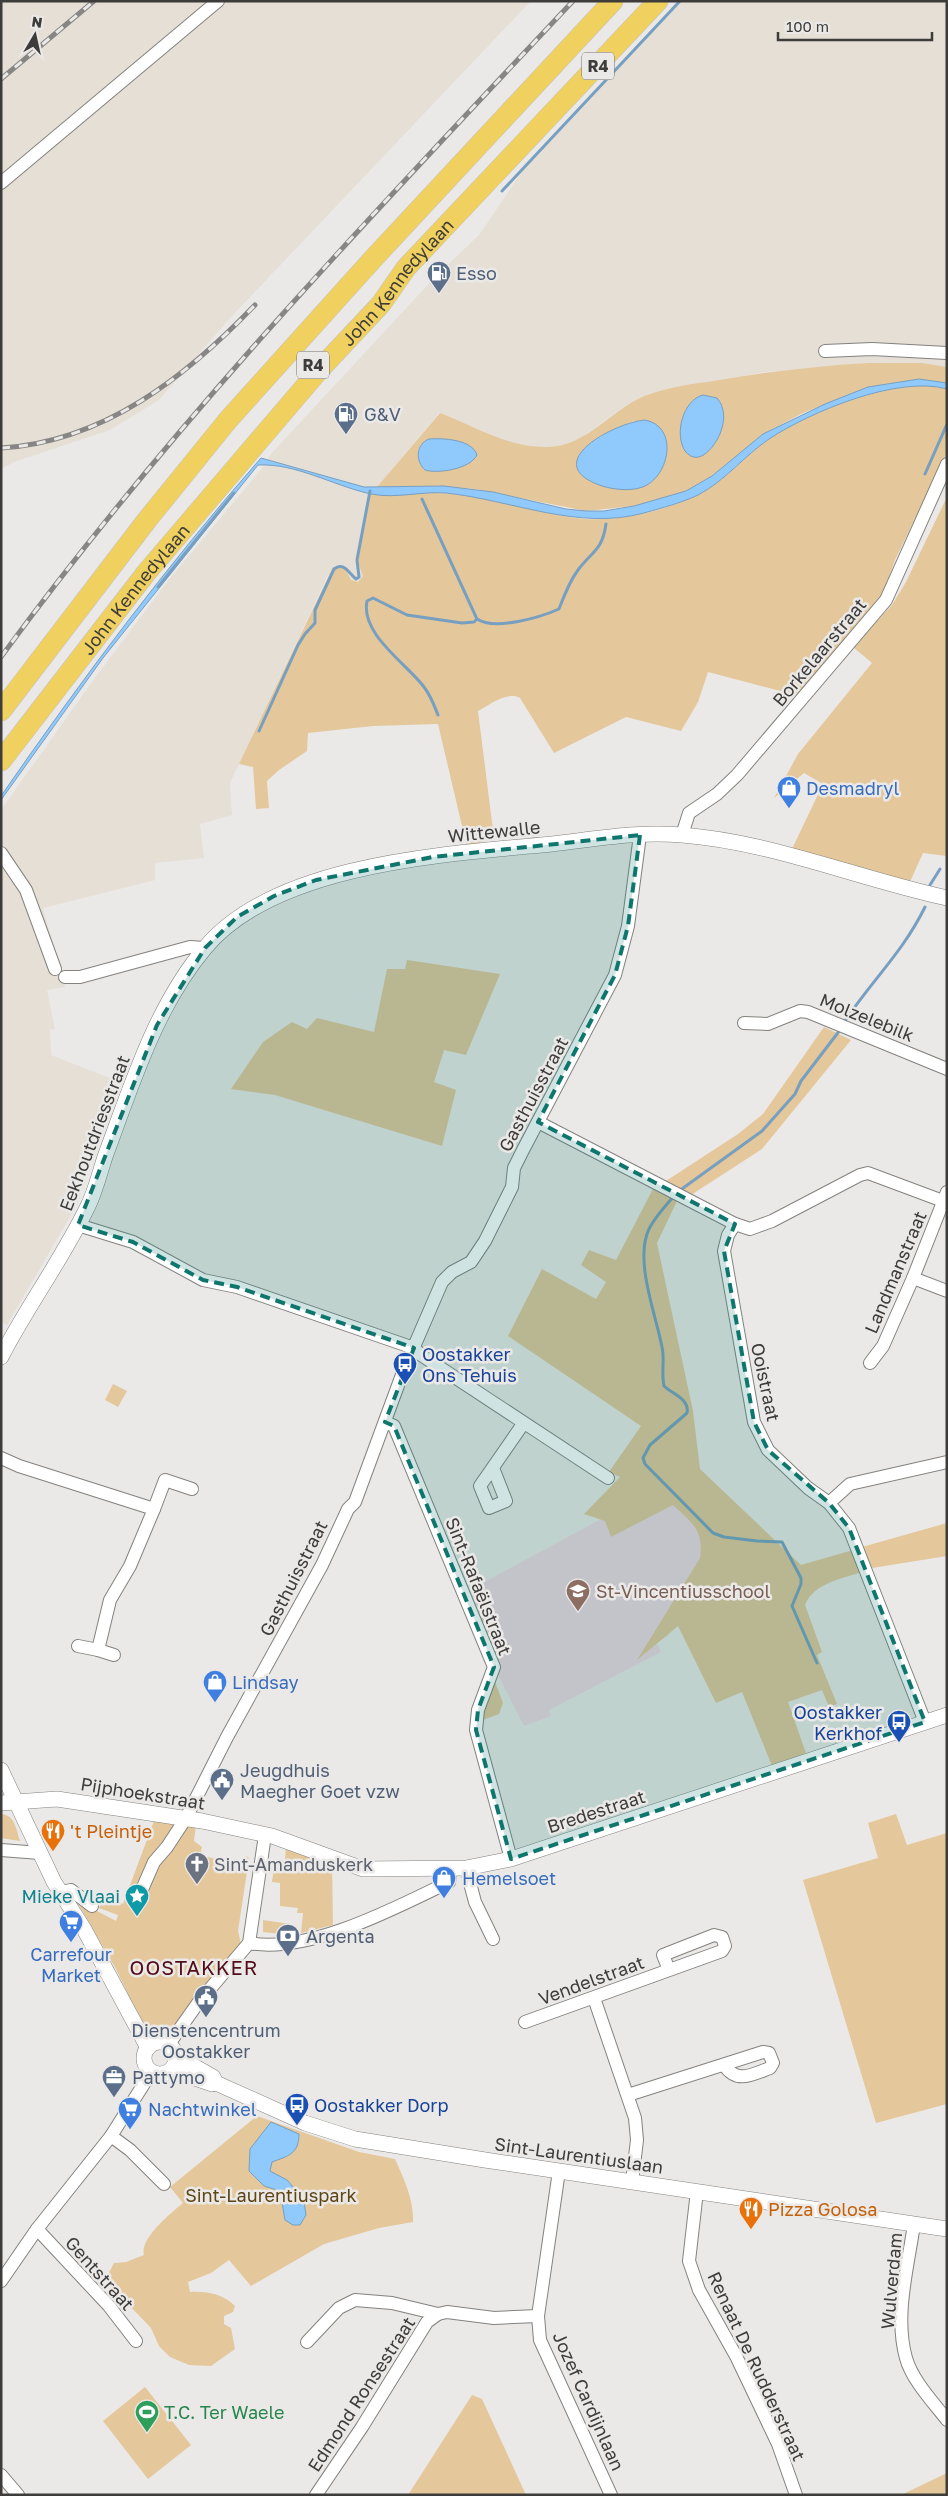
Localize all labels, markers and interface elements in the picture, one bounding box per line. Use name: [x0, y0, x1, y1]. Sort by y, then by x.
north arrow: [10, 10, 60, 60]
scale bar: [778, 10, 932, 42]
text: N: [31, 12, 44, 31]
text: 100 m: [786, 17, 829, 35]
road number: R4: [582, 52, 614, 80]
street label: John Kennedylaan: [337, 214, 458, 350]
fuel station icon: Esso: [426, 260, 452, 294]
place label: Esso: [456, 262, 497, 284]
road number: R4: [297, 352, 329, 378]
fuel station icon: G&V: [333, 401, 359, 435]
place label: G&V: [364, 403, 401, 425]
street label: John Kennedylaan: [76, 519, 194, 659]
street label: Borkelaarstraat: [767, 594, 871, 710]
shop icon: Desmadryl: [776, 775, 802, 809]
place label: Desmadryl: [806, 777, 899, 799]
street label: Wittewalle: [447, 815, 541, 847]
street label: Molzelebilk: [817, 988, 917, 1046]
street label: Gasthuisstraat: [494, 1033, 572, 1155]
street label: Eekhoutdriesstraat: [54, 1052, 134, 1214]
street label: Landmanstraat: [859, 1207, 931, 1337]
street label: Ooistraat: [747, 1341, 785, 1423]
place label: Oostakker Ons Tehuis: [422, 1343, 517, 1386]
bus stop icon: Oostakker Ons Tehuis: [392, 1351, 418, 1385]
street label: Sint-Rafaëlstraat: [441, 1514, 517, 1658]
street label: Gasthuisstraat: [254, 1516, 332, 1640]
school or university icon: St-Vincentiusschool: [565, 1578, 591, 1612]
place label: St-Vincentiusschool: [596, 1580, 770, 1602]
shop icon: Lindsay: [202, 1669, 228, 1703]
place label: Lindsay: [232, 1671, 299, 1693]
place label: Oostakker Kerkhof: [794, 1701, 882, 1744]
bus stop icon: Oostakker Kerkhof: [886, 1709, 912, 1743]
place label: Jeugdhuis Maegher Goet vzw: [240, 1759, 400, 1802]
public building icon: Jeugdhuis Maegher Goet vzw: [209, 1767, 235, 1801]
street label: Pijphoekstraat: [79, 1772, 207, 1814]
street label: Bredestraat: [544, 1785, 648, 1837]
restaurant icon: 't Pleintje: [40, 1818, 66, 1852]
place label: 't Pleintje: [70, 1820, 152, 1842]
church icon: Sint-Amanduskerk: [184, 1851, 210, 1885]
place label: Sint-Amanduskerk: [214, 1853, 373, 1875]
shop icon: Hemelsoet: [431, 1865, 457, 1899]
place label: Hemelsoet: [462, 1867, 556, 1889]
place icon: Mieke Vlaai: [124, 1883, 150, 1917]
place label: Mieke Vlaai: [22, 1885, 120, 1907]
supermarket icon: Carrefour Market: [58, 1909, 84, 1943]
bank icon: Argenta: [275, 1923, 301, 1957]
place label: Argenta: [306, 1925, 375, 1947]
place label: Carrefour Market: [30, 1943, 112, 1986]
street label: Vendelstraat: [535, 1951, 647, 2009]
district label: OOSTAKKER: [130, 1955, 258, 1979]
public building icon: Dienstencentrum Oostakker: [193, 1984, 219, 2018]
place label: Dienstencentrum Oostakker: [131, 2019, 281, 2062]
office icon: Pattymo: [101, 2064, 127, 2098]
place label: Pattymo: [132, 2066, 205, 2088]
bus stop icon: Oostakker Dorp: [284, 2092, 310, 2126]
place label: Oostakker Dorp: [314, 2094, 448, 2116]
supermarket icon: Nachtwinkel: [117, 2096, 143, 2130]
place label: Nachtwinkel: [148, 2098, 257, 2120]
street label: Sint-Laurentiuslaan: [493, 2132, 665, 2178]
park label: Sint-Laurentiuspark: [185, 2184, 357, 2206]
restaurant icon: Pizza Golosa: [738, 2196, 764, 2230]
place label: Pizza Golosa: [768, 2198, 877, 2220]
street label: Gentstraat: [61, 2231, 139, 2315]
street label: Wulverdam: [876, 2232, 906, 2330]
street label: Renaat De Rudderstraat: [703, 2268, 811, 2464]
street label: Edmond Ronsestraat: [303, 2312, 419, 2476]
street label: Jozef Cardijnlaan: [549, 2328, 629, 2474]
sports icon: T.C. Ter Waele: [134, 2399, 160, 2433]
place label: T.C. Ter Waele: [164, 2401, 285, 2423]

